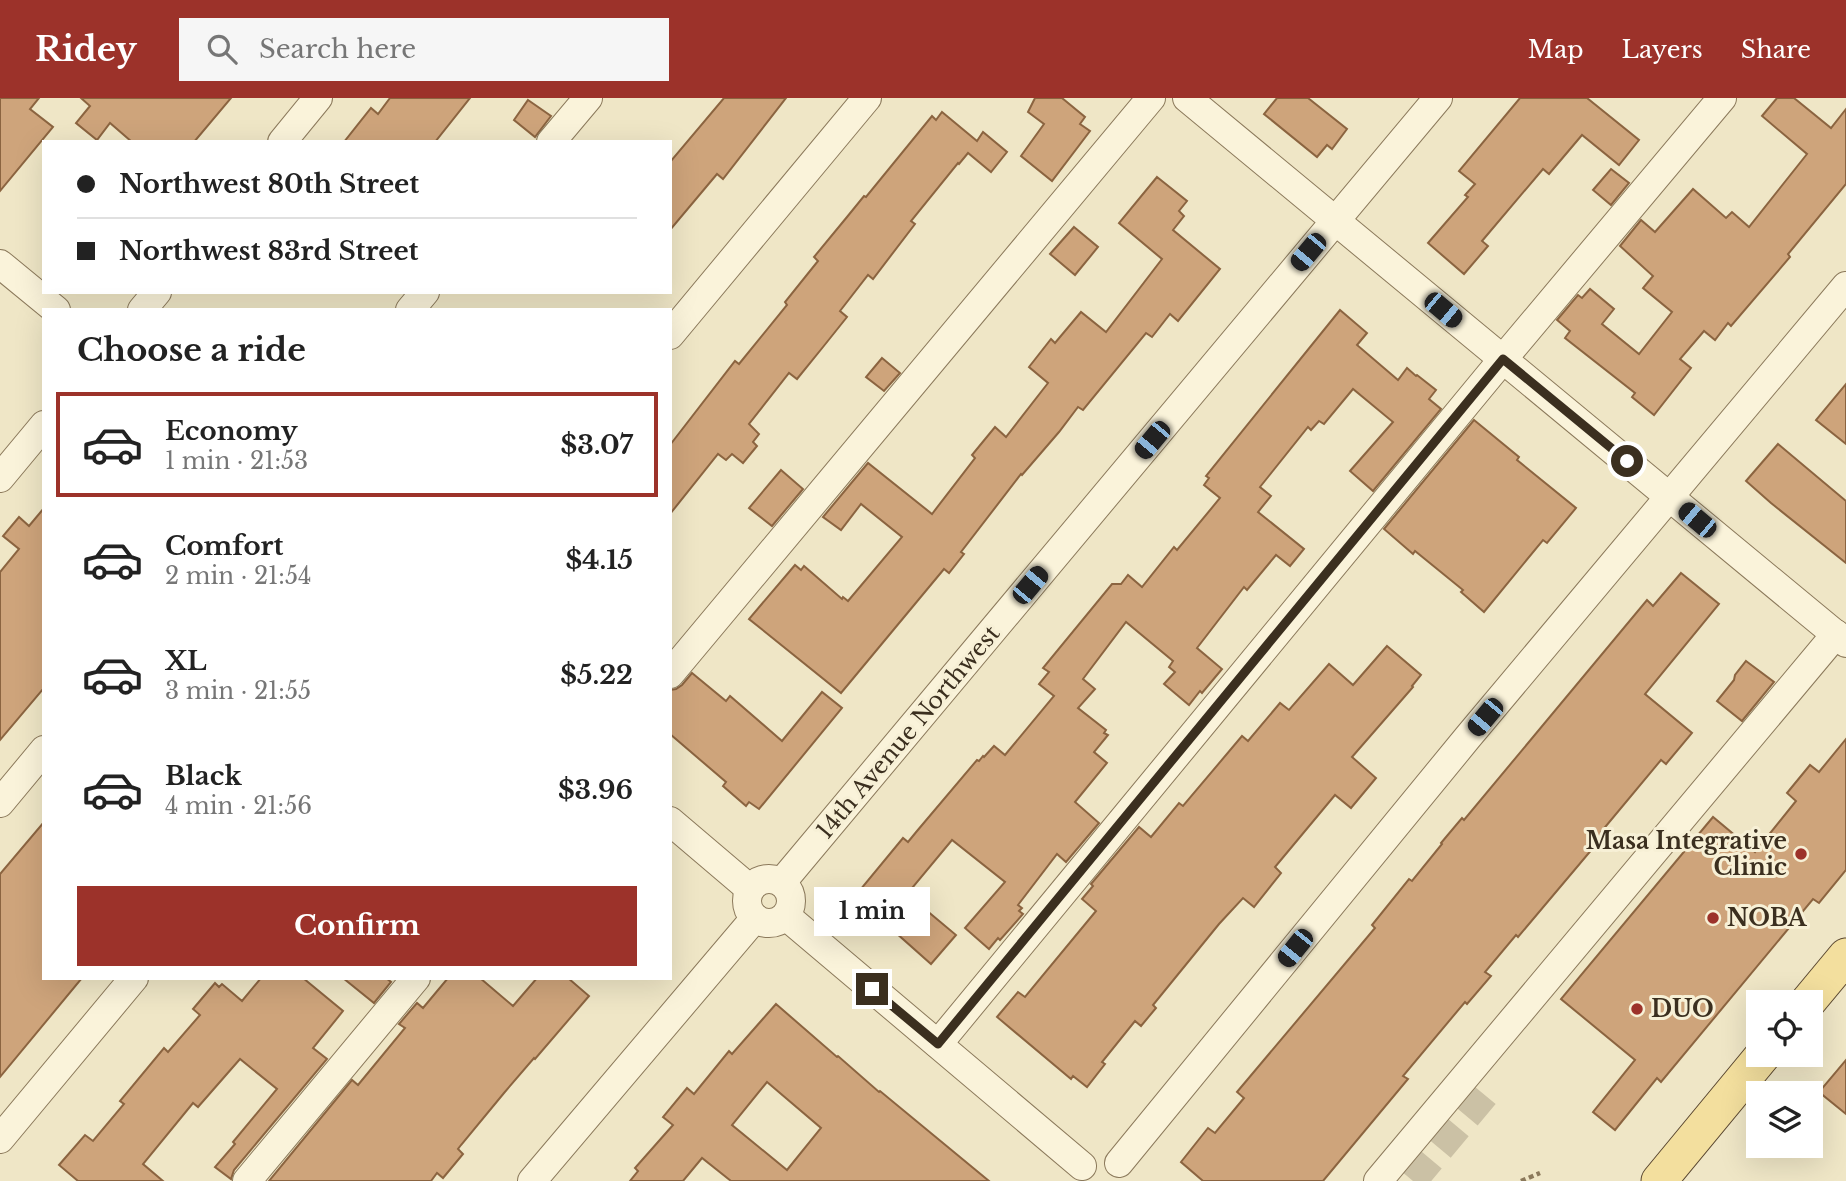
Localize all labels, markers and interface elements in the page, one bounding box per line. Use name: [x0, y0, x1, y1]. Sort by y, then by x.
search box: [179, 18, 669, 81]
text: Ridey: [35, 29, 137, 70]
icon: search: [203, 30, 241, 68]
text: Search here: [259, 33, 416, 65]
text: Map: [1528, 35, 1584, 64]
text: Layers: [1622, 35, 1703, 64]
text: Share: [1741, 35, 1811, 64]
text: Northwest 80th Street: [119, 168, 419, 200]
car: [1287, 229, 1330, 275]
text: Northwest 83rd Street: [119, 235, 419, 267]
car: [1421, 288, 1466, 332]
text: Choose a ride: [77, 330, 306, 370]
icon: car: [81, 413, 144, 476]
text: Economy: [165, 415, 298, 447]
car: [1131, 417, 1174, 463]
text: $3.07: [560, 429, 633, 461]
route start: [1611, 445, 1643, 477]
text: 1 min · 21:53: [165, 447, 308, 475]
car: [1675, 498, 1720, 542]
icon: car: [81, 528, 144, 591]
text: Comfort: [165, 530, 283, 562]
text: $4.15: [565, 544, 633, 576]
text: 2 min · 21:54: [165, 562, 311, 590]
car: [1009, 562, 1052, 608]
street label: 14th Avenue Northwest: [811, 619, 1006, 844]
icon: car: [81, 643, 144, 706]
text: XL: [165, 645, 207, 677]
text: $5.22: [560, 659, 633, 691]
text: 3 min · 21:55: [165, 677, 311, 705]
car: [1464, 694, 1507, 740]
icon: car: [81, 758, 144, 821]
text: Black: [165, 760, 242, 792]
text: $3.96: [558, 774, 633, 806]
text: 4 min · 21:56: [165, 792, 312, 820]
place label: Masa Integrative Clinic: [1586, 827, 1787, 881]
marker: Masa Integrative Clinic: [1793, 846, 1809, 862]
button: Confirm: [77, 886, 637, 966]
callout: 1 min: [814, 888, 930, 936]
text: 1 min: [839, 897, 905, 925]
place label: NOBA: [1727, 904, 1808, 932]
marker: NOBA: [1705, 910, 1721, 926]
car: [1274, 925, 1317, 971]
route end: [856, 973, 888, 1005]
map controls: [1746, 990, 1823, 1158]
button: locate: [1746, 990, 1823, 1067]
place label: DUO: [1651, 995, 1714, 1023]
marker: DUO: [1629, 1001, 1645, 1017]
button: layers: [1746, 1081, 1823, 1158]

